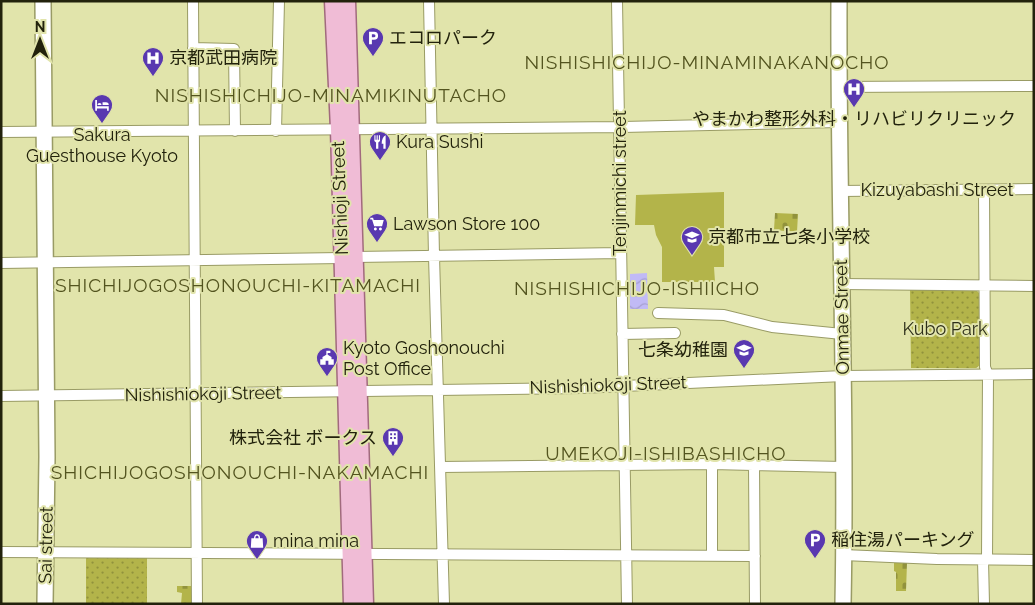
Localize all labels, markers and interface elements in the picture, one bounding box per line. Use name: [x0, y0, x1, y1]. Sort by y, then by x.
north arrow: [15, 15, 65, 65]
text: N: [35, 19, 45, 35]
parking icon: エコロパーク: [361, 26, 385, 57]
place label: エコロパーク: [389, 27, 497, 48]
hospital icon: 京都武田病院: [141, 46, 165, 77]
place label: 京都武田病院: [169, 47, 277, 68]
district label: NISHISHICHIJO-MINAMINAKANOCHO: [524, 51, 890, 73]
hospital icon: やまかわ整形外科・リハビリクリニック: [842, 77, 866, 108]
district label: NISHISHICHIJO-MINAMIKINUTACHO: [155, 84, 507, 106]
hotel icon: Sakura Guesthouse Kyoto: [90, 93, 114, 124]
place label: やまかわ整形外科・リハビリクリニック: [692, 108, 1016, 129]
street label: Tenjinmichi street: [609, 110, 630, 256]
place label: Sakura Guesthouse Kyoto: [26, 124, 178, 166]
restaurant icon: Kura Sushi: [368, 130, 392, 161]
place label: Kura Sushi: [396, 131, 483, 152]
street label: Nishioji Street: [327, 141, 352, 255]
street label: Kizuyabashi Street: [861, 179, 1013, 200]
supermarket icon: Lawson Store 100: [365, 212, 389, 243]
place label: Lawson Store 100: [393, 213, 540, 234]
school or university icon: 京都市立七条小学校: [680, 225, 704, 256]
place label: 京都市立七条小学校: [708, 226, 870, 247]
street label: Onmae Street: [830, 259, 853, 375]
district label: SHICHIJOGOSHONOUCHI-KITAMACHI: [55, 274, 421, 296]
district label: NISHISHICHIJO-ISHIICHO: [514, 277, 760, 299]
park label: Kubo Park: [902, 318, 988, 339]
place label: Kyoto Goshonouchi Post Office: [343, 337, 505, 379]
school or university icon: 七条幼稚園: [732, 338, 756, 369]
place label: 七条幼稚園: [638, 339, 728, 360]
public building icon: Kyoto Goshonouchi Post Office: [315, 346, 339, 377]
street label: Nishishiokōji Street: [529, 371, 687, 398]
street label: Nishishiokōji Street: [124, 382, 282, 405]
building icon: 株式会社 ボークス: [381, 426, 405, 457]
place label: 株式会社 ボークス: [229, 427, 377, 448]
district label: UMEKOJI-ISHIBASHICHO: [545, 442, 787, 464]
district label: SHICHIJOGOSHONOUCHI-NAKAMACHI: [51, 461, 429, 483]
street label: Sai street: [34, 506, 57, 584]
parking icon: 稲住湯パーキング: [803, 528, 827, 559]
shop icon: mina mina: [245, 529, 269, 560]
place label: 稲住湯パーキング: [831, 529, 974, 550]
place label: mina mina: [273, 530, 359, 551]

